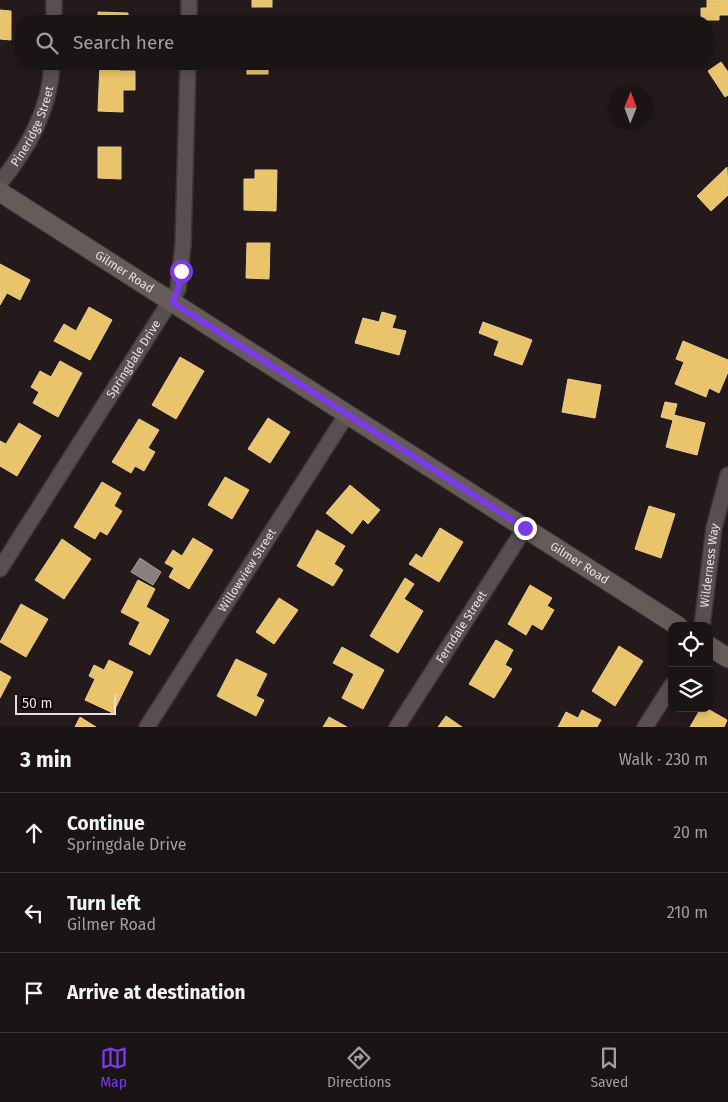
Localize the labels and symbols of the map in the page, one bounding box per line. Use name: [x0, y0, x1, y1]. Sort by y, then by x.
street label: Pineridge Street: [8, 84, 56, 169]
north arrow: [608, 85, 653, 130]
street label: Gilmer Road: [93, 248, 157, 296]
route start: [170, 260, 193, 283]
street label: Springdale Drive: [104, 317, 164, 401]
route end: [514, 517, 537, 540]
street label: Wilderness Way: [697, 522, 722, 608]
street label: Willowview Street: [215, 525, 279, 615]
street label: Gilmer Road: [548, 539, 611, 587]
street label: Ferndale Street: [433, 588, 490, 666]
scale bar: [15, 692, 116, 715]

